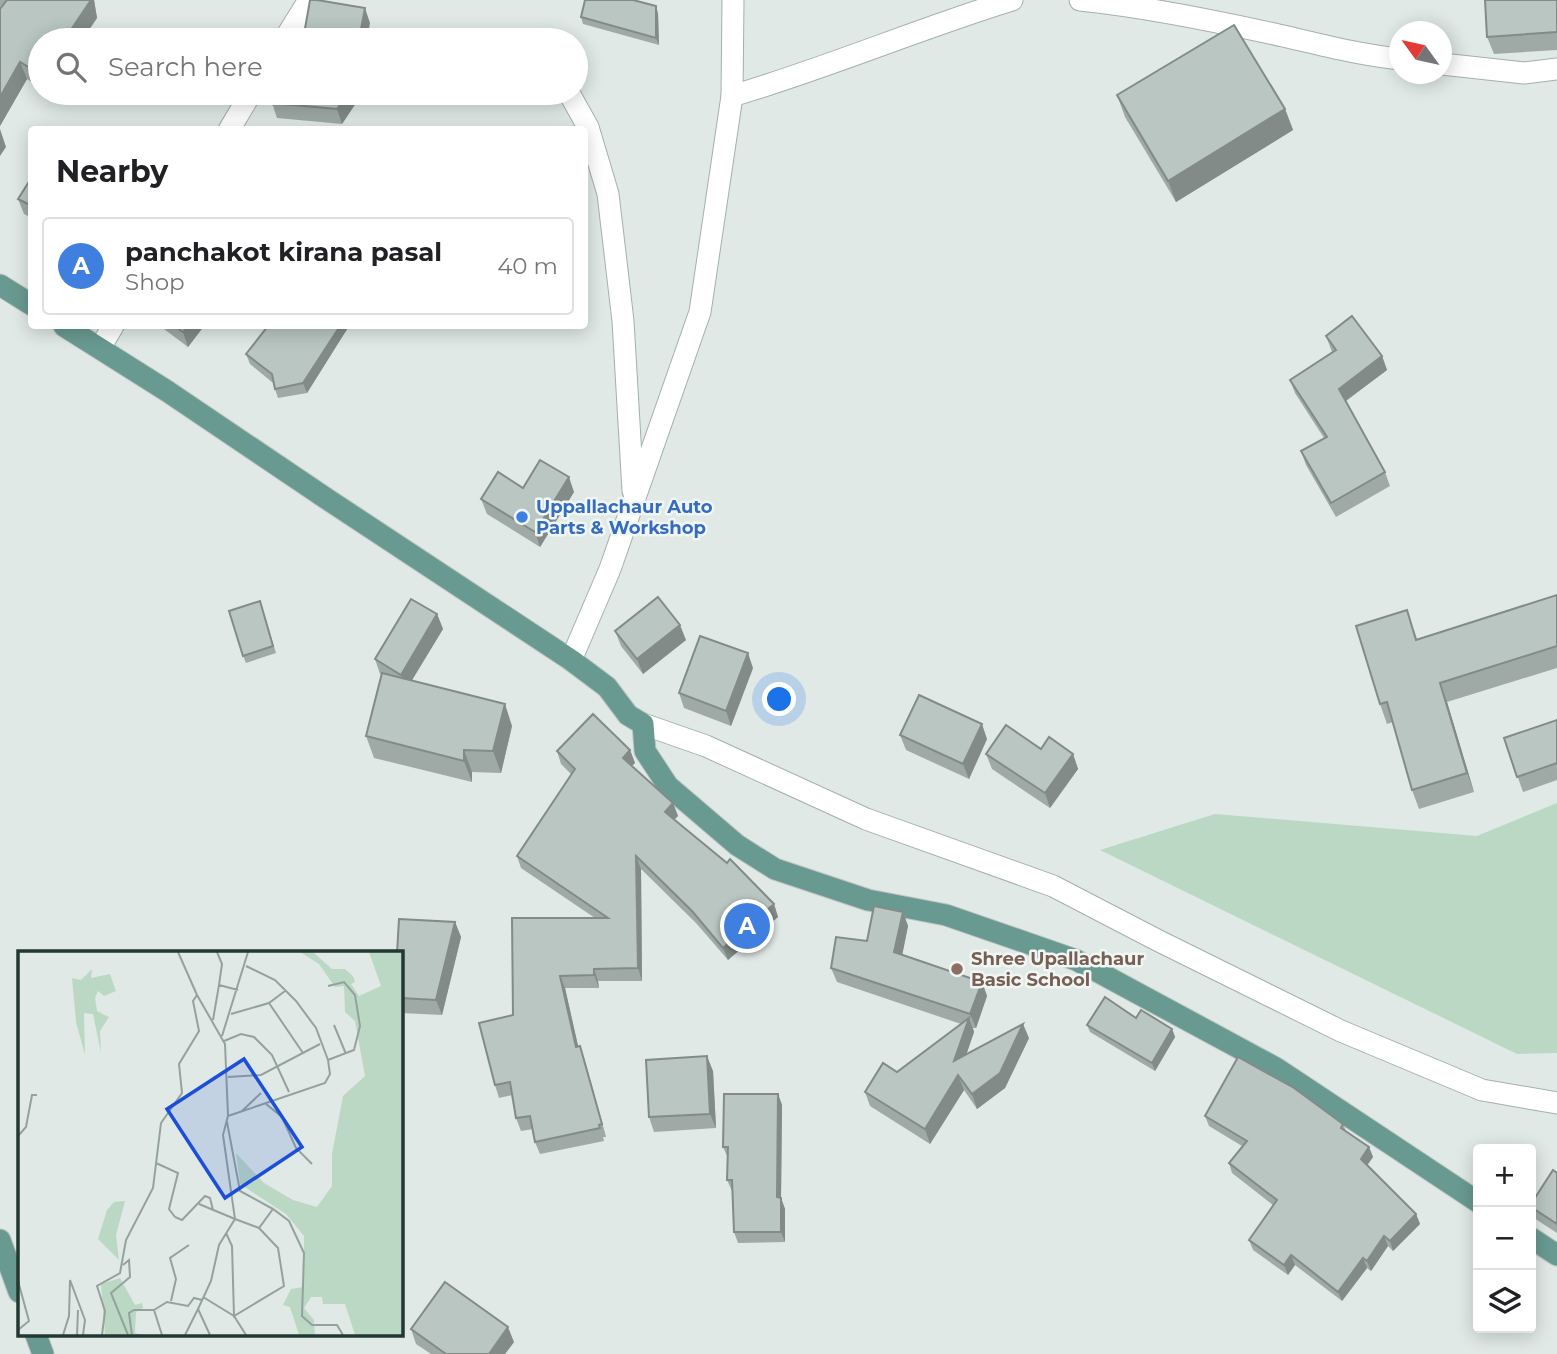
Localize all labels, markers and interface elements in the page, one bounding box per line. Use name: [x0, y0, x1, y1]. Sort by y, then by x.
north arrow: [1389, 21, 1452, 84]
search box: [28, 28, 588, 105]
icon: search: [52, 48, 90, 86]
text: Search here: [108, 51, 263, 83]
text: Nearby: [56, 153, 168, 190]
text: panchakot kirana pasal: [125, 236, 442, 268]
text: A: [72, 252, 90, 280]
text: 40 m: [497, 252, 558, 280]
text: Shop: [125, 268, 185, 296]
place label: Uppallachaur Auto Parts & Workshop: [536, 496, 713, 539]
marker: Uppallachaur Auto Parts & Workshop: [514, 509, 530, 525]
your location: [762, 682, 796, 716]
pin: A: [724, 900, 770, 952]
place label: Shree Upallachaur Basic School: [971, 948, 1144, 991]
inset map: [18, 951, 402, 1336]
marker: Shree Upallachaur Basic School: [949, 961, 965, 977]
map controls: [1473, 1144, 1536, 1333]
button: +: [1473, 1144, 1536, 1207]
button: −: [1473, 1207, 1536, 1270]
button: layers: [1473, 1270, 1536, 1333]

